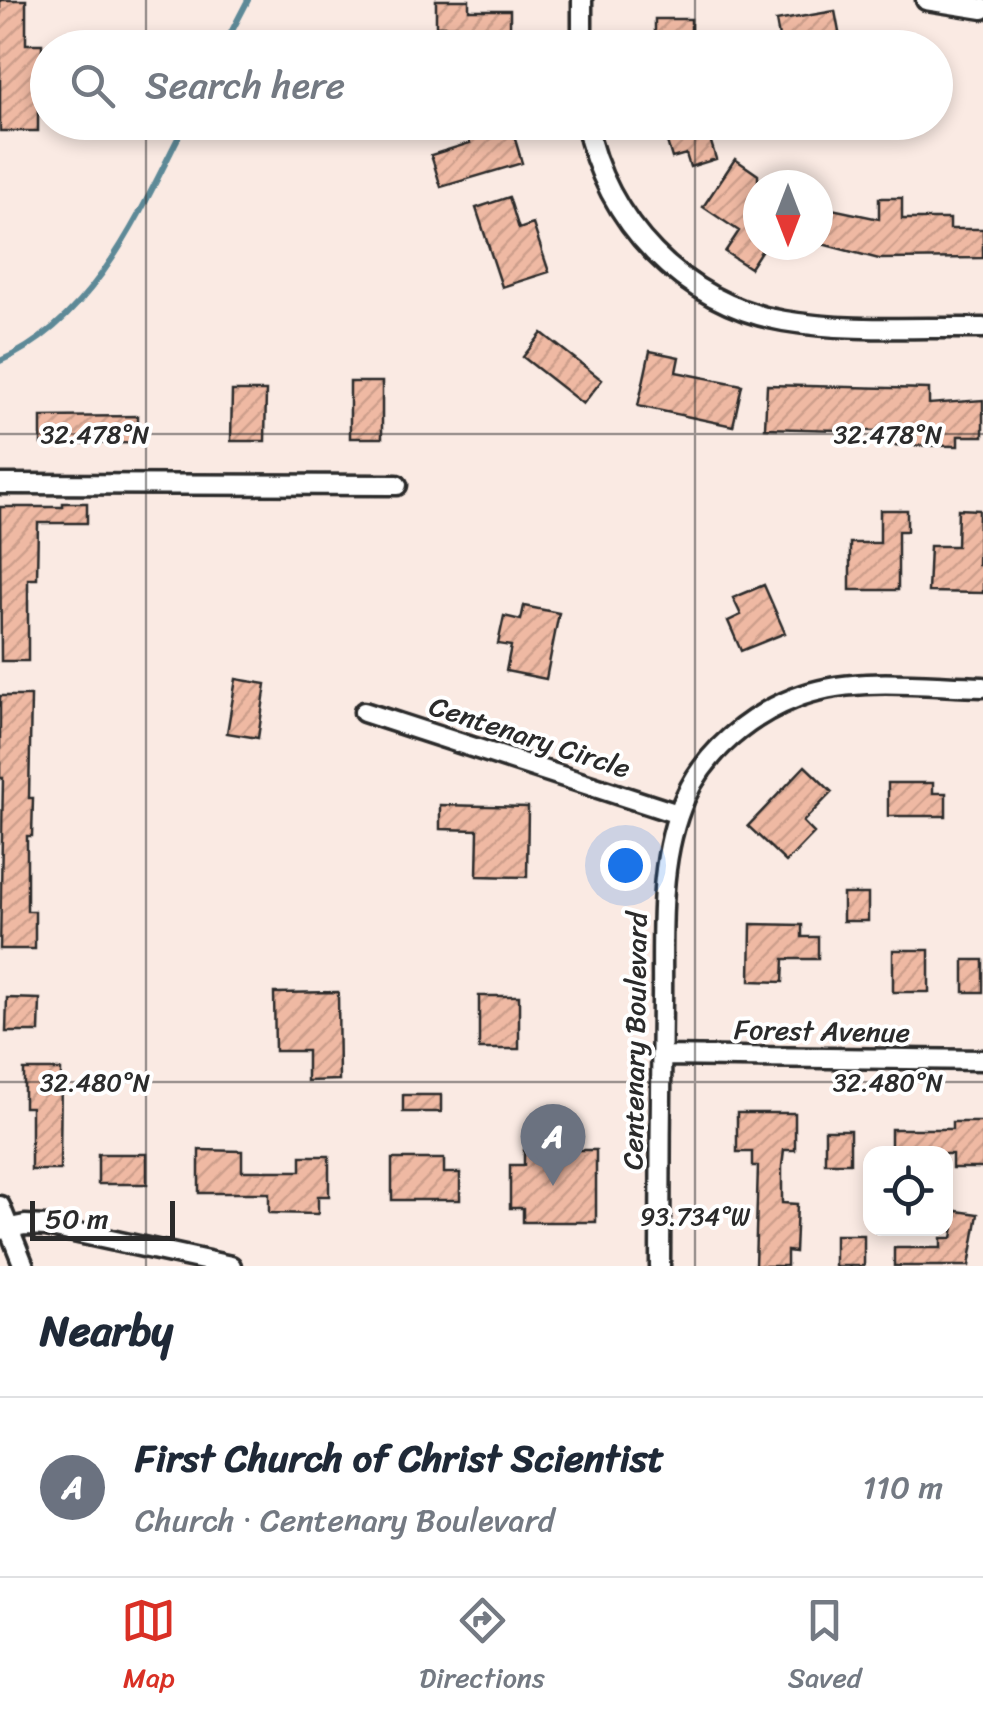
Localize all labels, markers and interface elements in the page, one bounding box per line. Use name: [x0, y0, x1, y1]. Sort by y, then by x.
search box: [30, 30, 953, 140]
text: Search here: [145, 52, 345, 119]
icon: search: [65, 58, 120, 113]
north arrow: [743, 170, 833, 260]
text: 32.478°N: [41, 412, 150, 457]
text: 32.478°N: [834, 412, 943, 457]
street label: Centenary Circle: [423, 681, 637, 793]
your location: [600, 840, 651, 891]
street label: Centenary Boulevard: [608, 909, 662, 1170]
street label: Forest Avenue: [733, 1005, 911, 1057]
text: 32.480°N: [40, 1060, 151, 1105]
text: 32.480°N: [833, 1060, 944, 1105]
pin: A: [520, 1104, 586, 1186]
map controls: [863, 1146, 953, 1236]
button: locate: [863, 1146, 953, 1236]
text: 50 m: [45, 1194, 109, 1243]
text: 93.734°W: [640, 1194, 751, 1239]
scale bar: [30, 1196, 175, 1240]
text: Nearby: [40, 1294, 173, 1368]
text: First Church of Christ Scientist: [135, 1425, 664, 1492]
text: A: [62, 1459, 83, 1516]
text: 110 m: [862, 1459, 943, 1516]
text: Church · Centenary Boulevard: [135, 1492, 555, 1549]
tab: Map: [121, 1593, 176, 1702]
tab: Directions: [419, 1593, 545, 1702]
tab: Saved: [788, 1593, 862, 1702]

